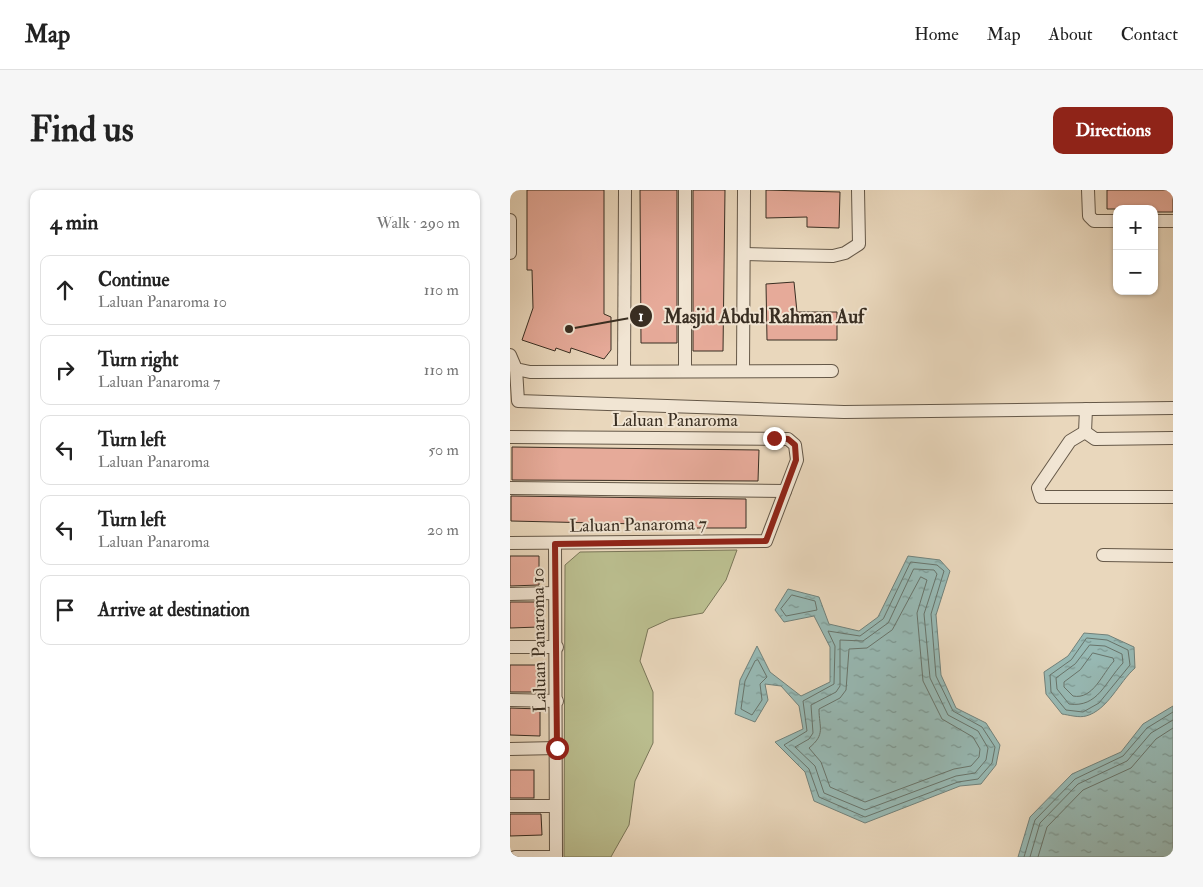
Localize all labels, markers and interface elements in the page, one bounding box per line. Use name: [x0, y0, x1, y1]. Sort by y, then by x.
text: Map: [25, 19, 70, 50]
text: Home: [914, 23, 959, 46]
text: Map: [987, 23, 1021, 46]
text: About: [1049, 23, 1093, 46]
text: Contact: [1121, 23, 1178, 46]
button: Directions: [1053, 107, 1173, 154]
text: Find us: [30, 108, 134, 152]
map controls: [1113, 205, 1158, 295]
button: +: [1113, 205, 1158, 250]
text: 4 min: [50, 209, 98, 236]
text: Walk · 290 m: [377, 213, 460, 233]
button: −: [1113, 250, 1158, 295]
text: Continue: [98, 268, 169, 292]
icon: ahead: [51, 276, 79, 304]
text: 110 m: [424, 280, 459, 300]
text: Laluan Panaroma 10: [98, 292, 227, 312]
callout: Masjid Abdul Rahman Auf: [628, 299, 874, 333]
text: Masjid Abdul Rahman Auf: [663, 305, 867, 329]
text: 1: [638, 307, 644, 326]
text: Turn right: [98, 348, 178, 372]
icon: right: [51, 356, 79, 384]
text: 110 m: [424, 360, 459, 380]
text: Laluan Panaroma 7: [98, 372, 220, 392]
street label: Laluan Panaroma: [612, 409, 738, 432]
route end: [763, 427, 786, 450]
text: Turn left: [98, 428, 166, 452]
icon: left: [51, 436, 79, 464]
text: 50 m: [428, 440, 459, 460]
text: Laluan Panaroma: [98, 452, 210, 472]
text: Turn left: [98, 508, 166, 532]
street label: Laluan Panaroma 7: [569, 512, 707, 538]
icon: left: [51, 516, 79, 544]
text: 20 m: [427, 520, 459, 540]
text: Laluan Panaroma: [98, 532, 210, 552]
street label: Laluan Panaroma 10: [526, 567, 552, 713]
icon: arrive: [51, 596, 79, 624]
text: Arrive at destination: [98, 598, 250, 622]
route start: [546, 737, 569, 760]

